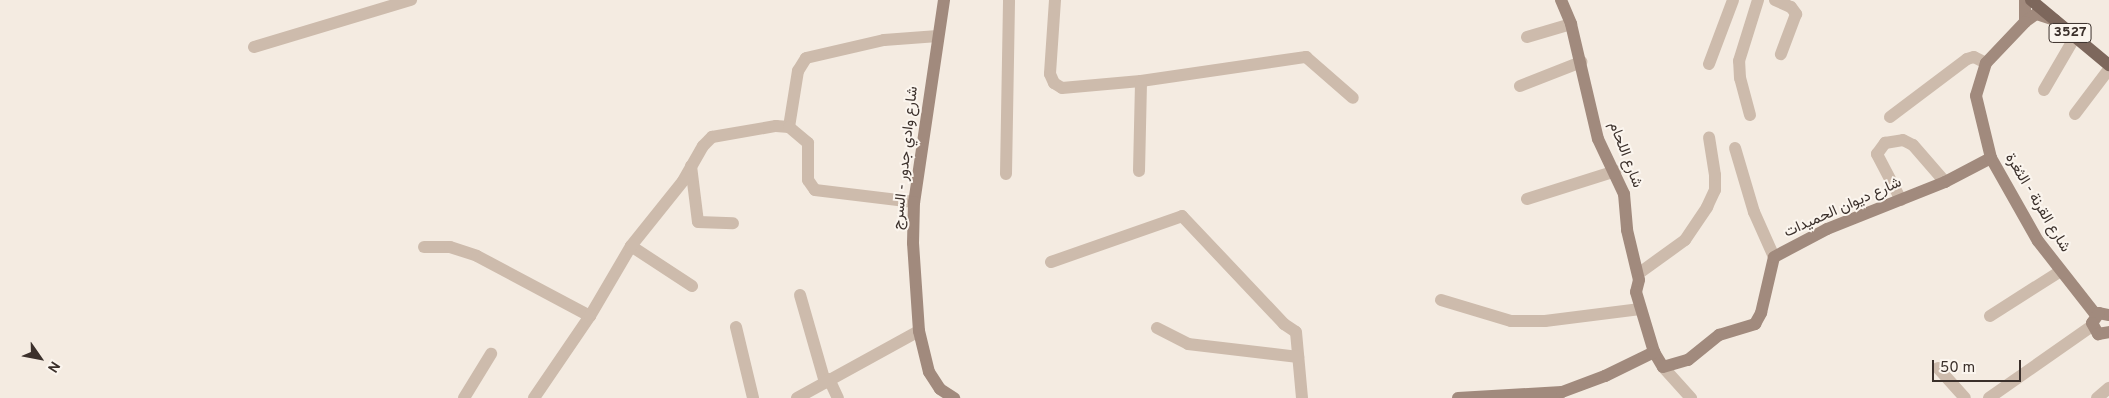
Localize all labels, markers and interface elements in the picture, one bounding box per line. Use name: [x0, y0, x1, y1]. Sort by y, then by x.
road number: 3527: [2048, 22, 2092, 44]
street label: شارع وادي جدور - السرج: [890, 85, 922, 231]
street label: شارع اللحام: [1604, 119, 1646, 191]
street label: شارع القرنة - الثغرة: [2000, 150, 2074, 256]
street label: شارع ديوان الحميدات: [1781, 174, 1905, 242]
north arrow: [15, 333, 65, 383]
scale bar: [1934, 350, 2023, 382]
text: N: [43, 358, 63, 375]
text: 50 m: [1940, 359, 1975, 378]

